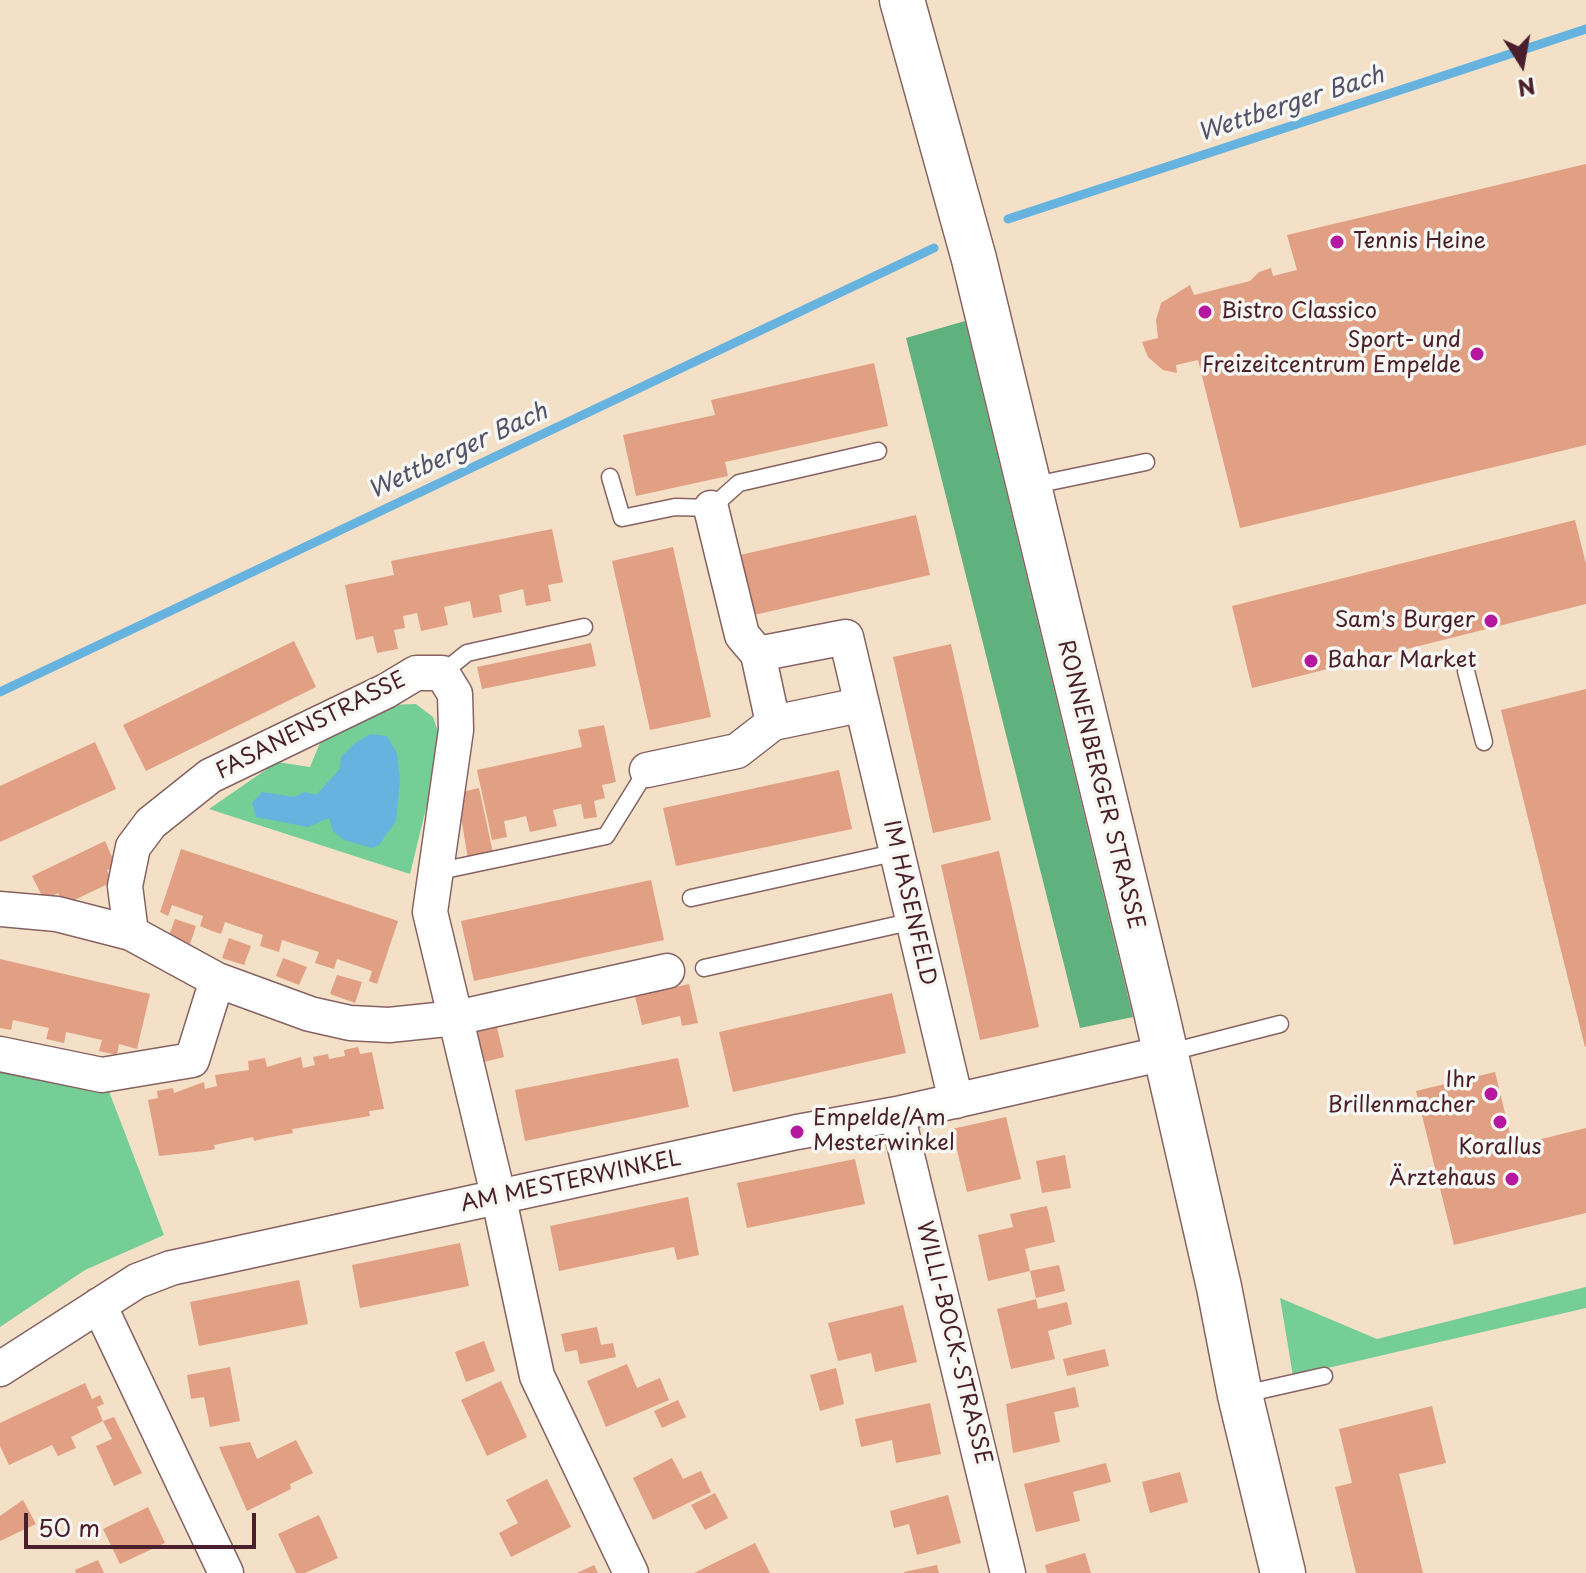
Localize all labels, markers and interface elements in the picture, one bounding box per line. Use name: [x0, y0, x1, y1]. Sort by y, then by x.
north arrow: [1482, 24, 1562, 104]
water label: Wettberger Bach: [1194, 61, 1388, 149]
text: N: [1515, 70, 1538, 106]
place label: Tennis Heine: [1353, 229, 1486, 255]
marker: Tennis Heine: [1328, 233, 1346, 251]
place label: Bistro Classico: [1221, 299, 1377, 325]
marker: Bistro Classico: [1196, 303, 1214, 321]
place label: Sport- und Freizeitcentrum Empelde: [1202, 328, 1461, 380]
marker: Sport- und Freizeitcentrum Empelde: [1468, 345, 1486, 363]
water label: Wettberger Bach: [364, 398, 552, 506]
place label: Sam's Burger: [1335, 608, 1475, 634]
marker: Sam's Burger: [1482, 612, 1500, 630]
street label: RONNENBERGER STRASSE: [1051, 638, 1149, 932]
place label: Bahar Market: [1327, 648, 1476, 674]
marker: Bahar Market: [1302, 652, 1320, 670]
street label: FASANENSTRASSE: [212, 667, 410, 785]
street label: IM HASENFELD: [877, 818, 941, 988]
place label: Ihr Brillenmacher: [1328, 1068, 1475, 1120]
marker: Ihr Brillenmacher: [1482, 1085, 1500, 1103]
place label: Empelde/Am Mesterwinkel: [813, 1106, 955, 1158]
marker: Korallus: [1491, 1113, 1509, 1131]
marker: Empelde/Am Mesterwinkel: [788, 1123, 806, 1141]
place label: Korallus: [1459, 1135, 1541, 1161]
street label: AM MESTERWINKEL: [458, 1146, 684, 1218]
place label: Ärztehaus: [1389, 1166, 1496, 1192]
marker: Ärztehaus: [1503, 1170, 1521, 1188]
street label: WILLI-BOCK-STRASSE: [910, 1219, 996, 1467]
scale bar: [28, 1497, 260, 1547]
text: 50 m: [38, 1509, 100, 1545]

